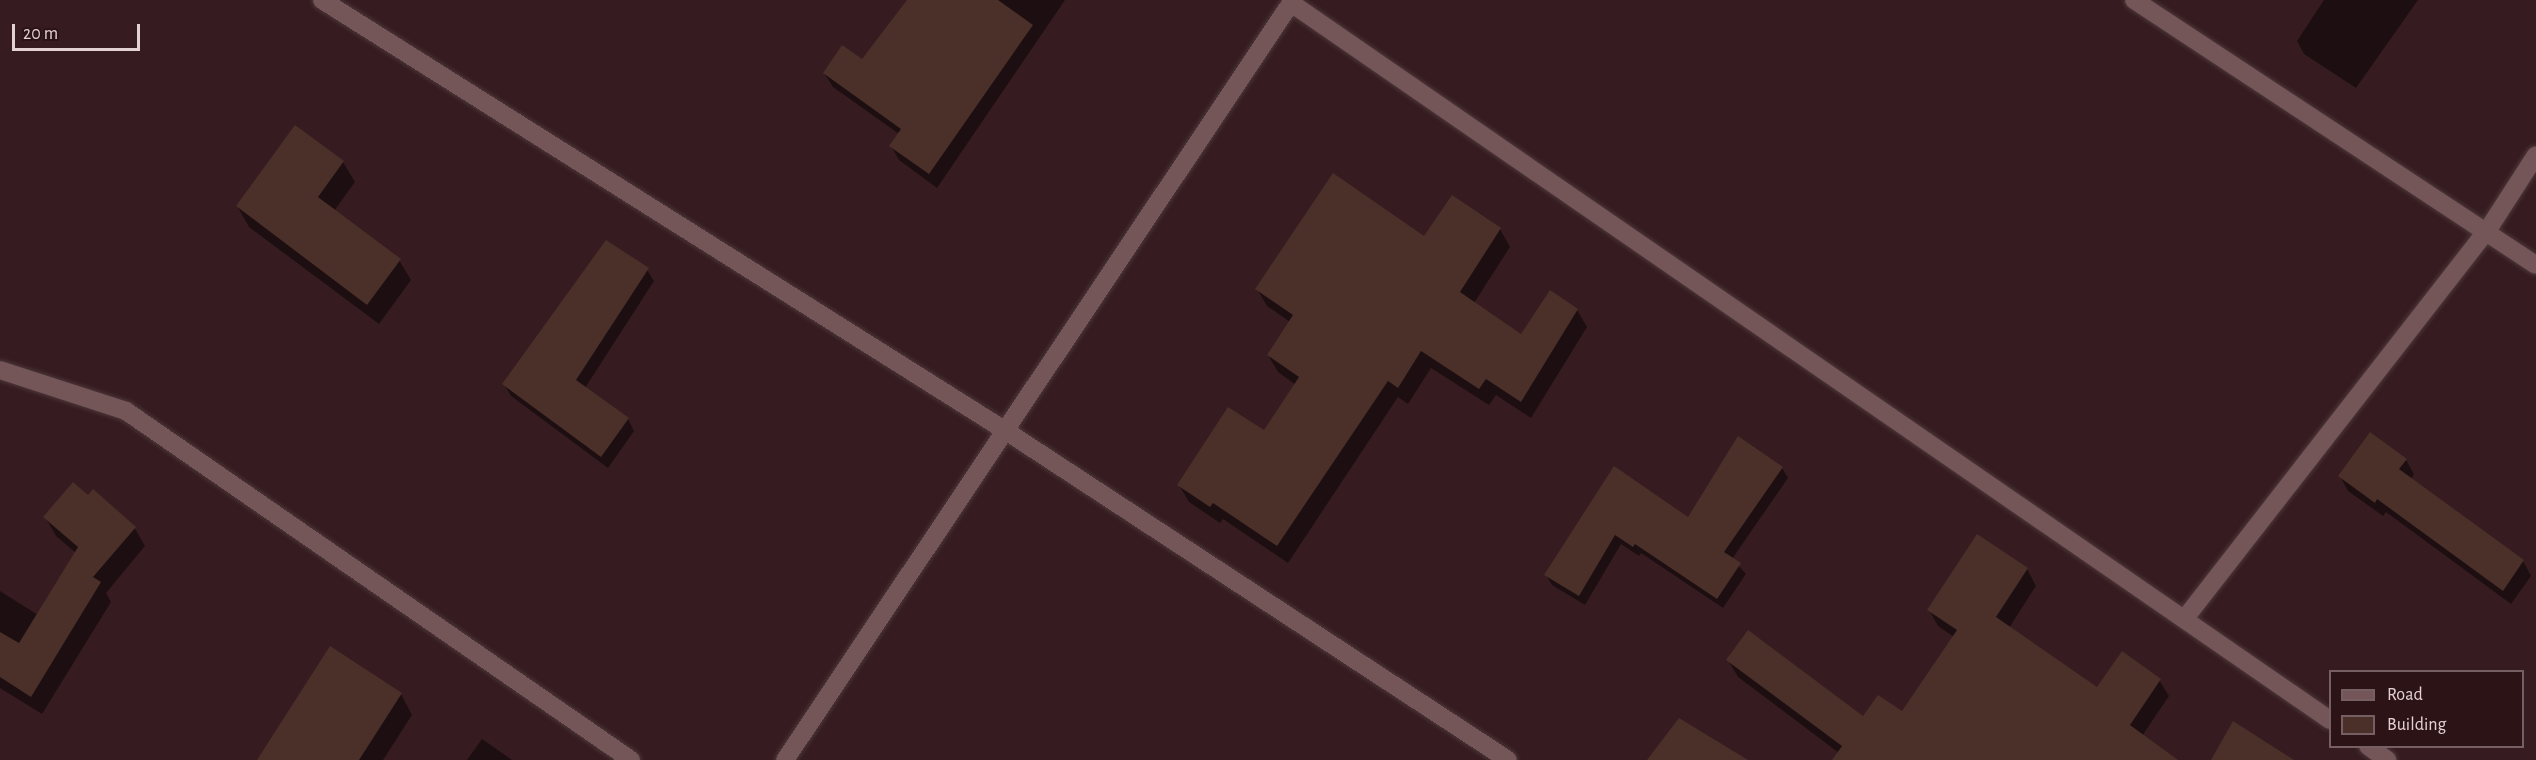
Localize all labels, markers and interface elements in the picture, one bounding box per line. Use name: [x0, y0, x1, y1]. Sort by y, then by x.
scale bar: [15, 12, 142, 50]
text: 20 m: [23, 25, 58, 43]
legend: [2329, 670, 2524, 748]
text: Road: [2387, 686, 2423, 704]
text: Building: [2387, 716, 2446, 734]

